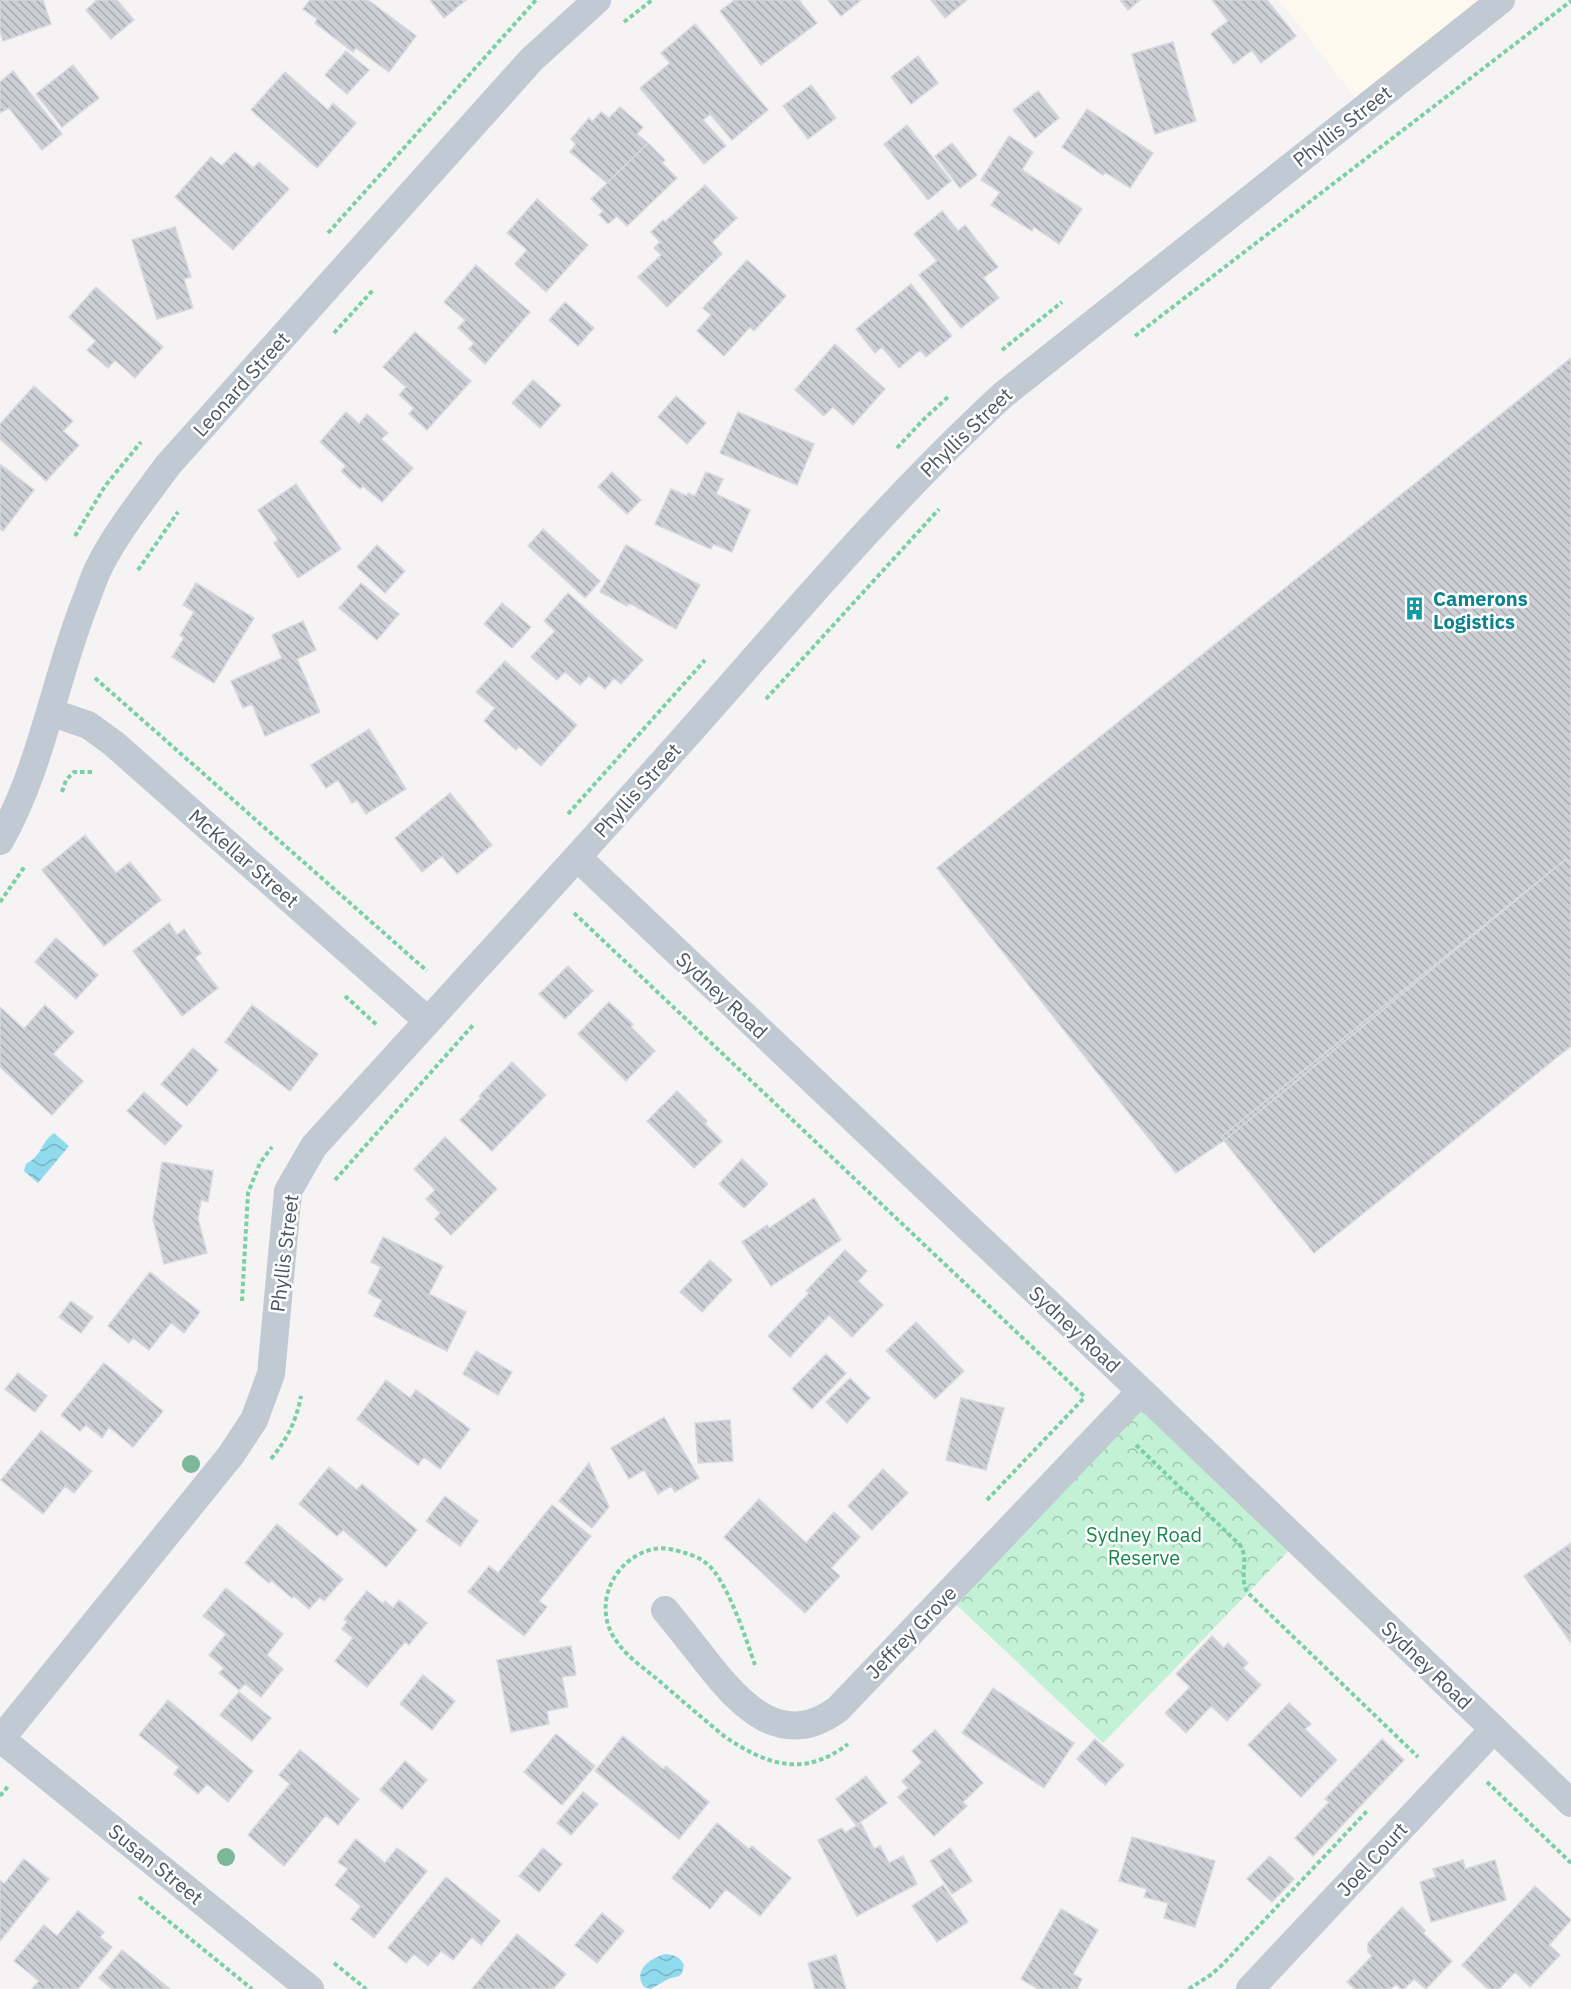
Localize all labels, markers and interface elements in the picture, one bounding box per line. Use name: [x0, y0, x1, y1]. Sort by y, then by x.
street label: Phyllis Street: [1287, 79, 1397, 173]
street label: Leonard Street: [187, 326, 295, 442]
street label: Phyllis Street: [914, 381, 1018, 483]
place label: Camerons Logistics: [1433, 585, 1528, 635]
building icon: Camerons Logistics: [1402, 596, 1428, 622]
street label: Phyllis Street: [587, 737, 687, 843]
street label: McKellar Street: [183, 803, 305, 913]
street label: Sydney Road: [670, 946, 774, 1044]
street label: Phyllis Street: [263, 1193, 305, 1313]
street label: Sydney Road: [1023, 1280, 1127, 1378]
park label: Sydney Road Reserve: [1086, 1521, 1202, 1571]
street label: Jeffrey Grove: [860, 1580, 962, 1684]
street label: Sydney Road: [1376, 1615, 1478, 1715]
street label: Joel Court: [1331, 1816, 1413, 1902]
street label: Susan Street: [103, 1818, 209, 1910]

